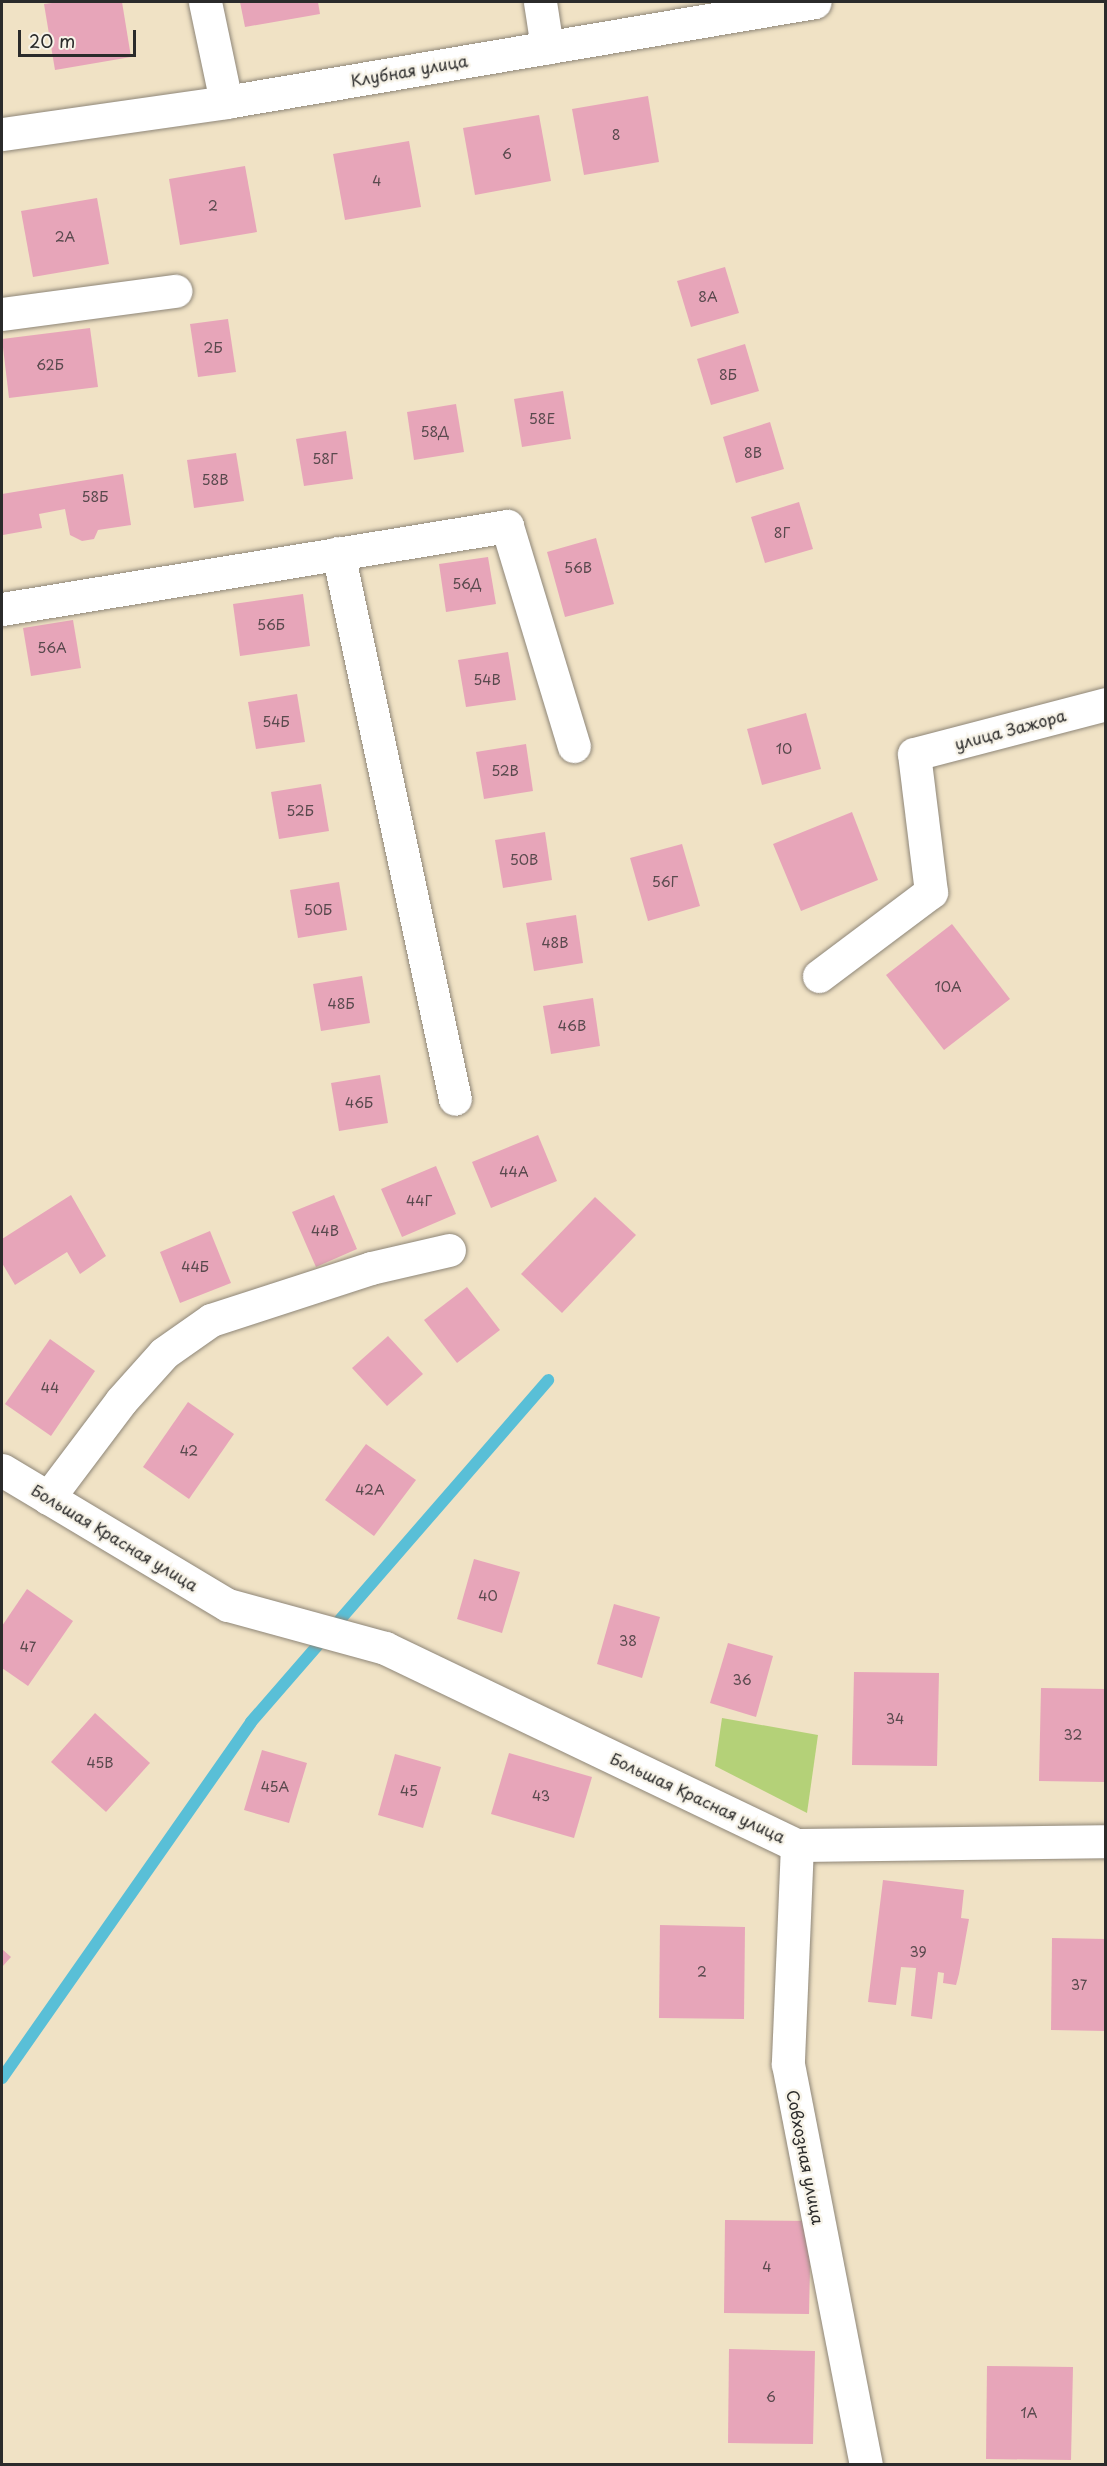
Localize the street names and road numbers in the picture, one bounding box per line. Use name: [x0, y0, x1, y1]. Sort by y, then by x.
street label: Клубная улица: [348, 50, 470, 90]
street label: улица Зажора: [953, 705, 1067, 753]
street label: Большая Красная улица: [28, 1479, 202, 1595]
street label: Большая Красная улица: [607, 1748, 789, 1846]
street label: Совхозная улица: [783, 2088, 829, 2226]

